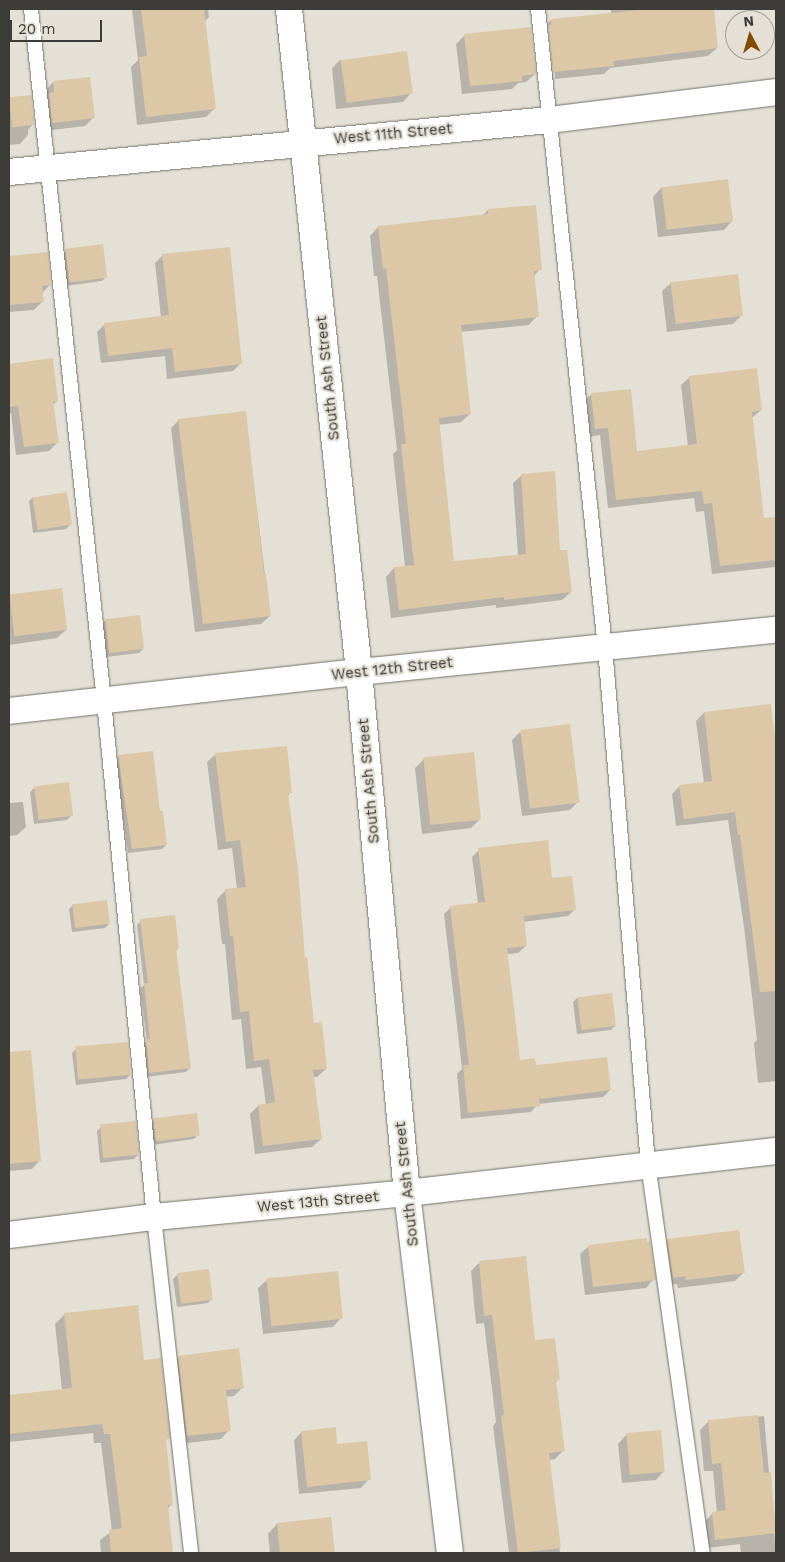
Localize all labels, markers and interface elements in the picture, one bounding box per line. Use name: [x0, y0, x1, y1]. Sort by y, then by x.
scale bar: [12, 10, 105, 42]
north arrow: [725, 10, 775, 60]
text: N: [743, 13, 755, 30]
text: 20 m: [18, 20, 56, 38]
street label: West 11th Street: [333, 120, 453, 148]
street label: South Ash Street: [312, 314, 344, 442]
street label: West 12th Street: [330, 654, 454, 684]
street label: South Ash Street: [355, 718, 383, 844]
street label: South Ash Street: [391, 1120, 423, 1248]
street label: West 13th Street: [256, 1188, 380, 1216]

